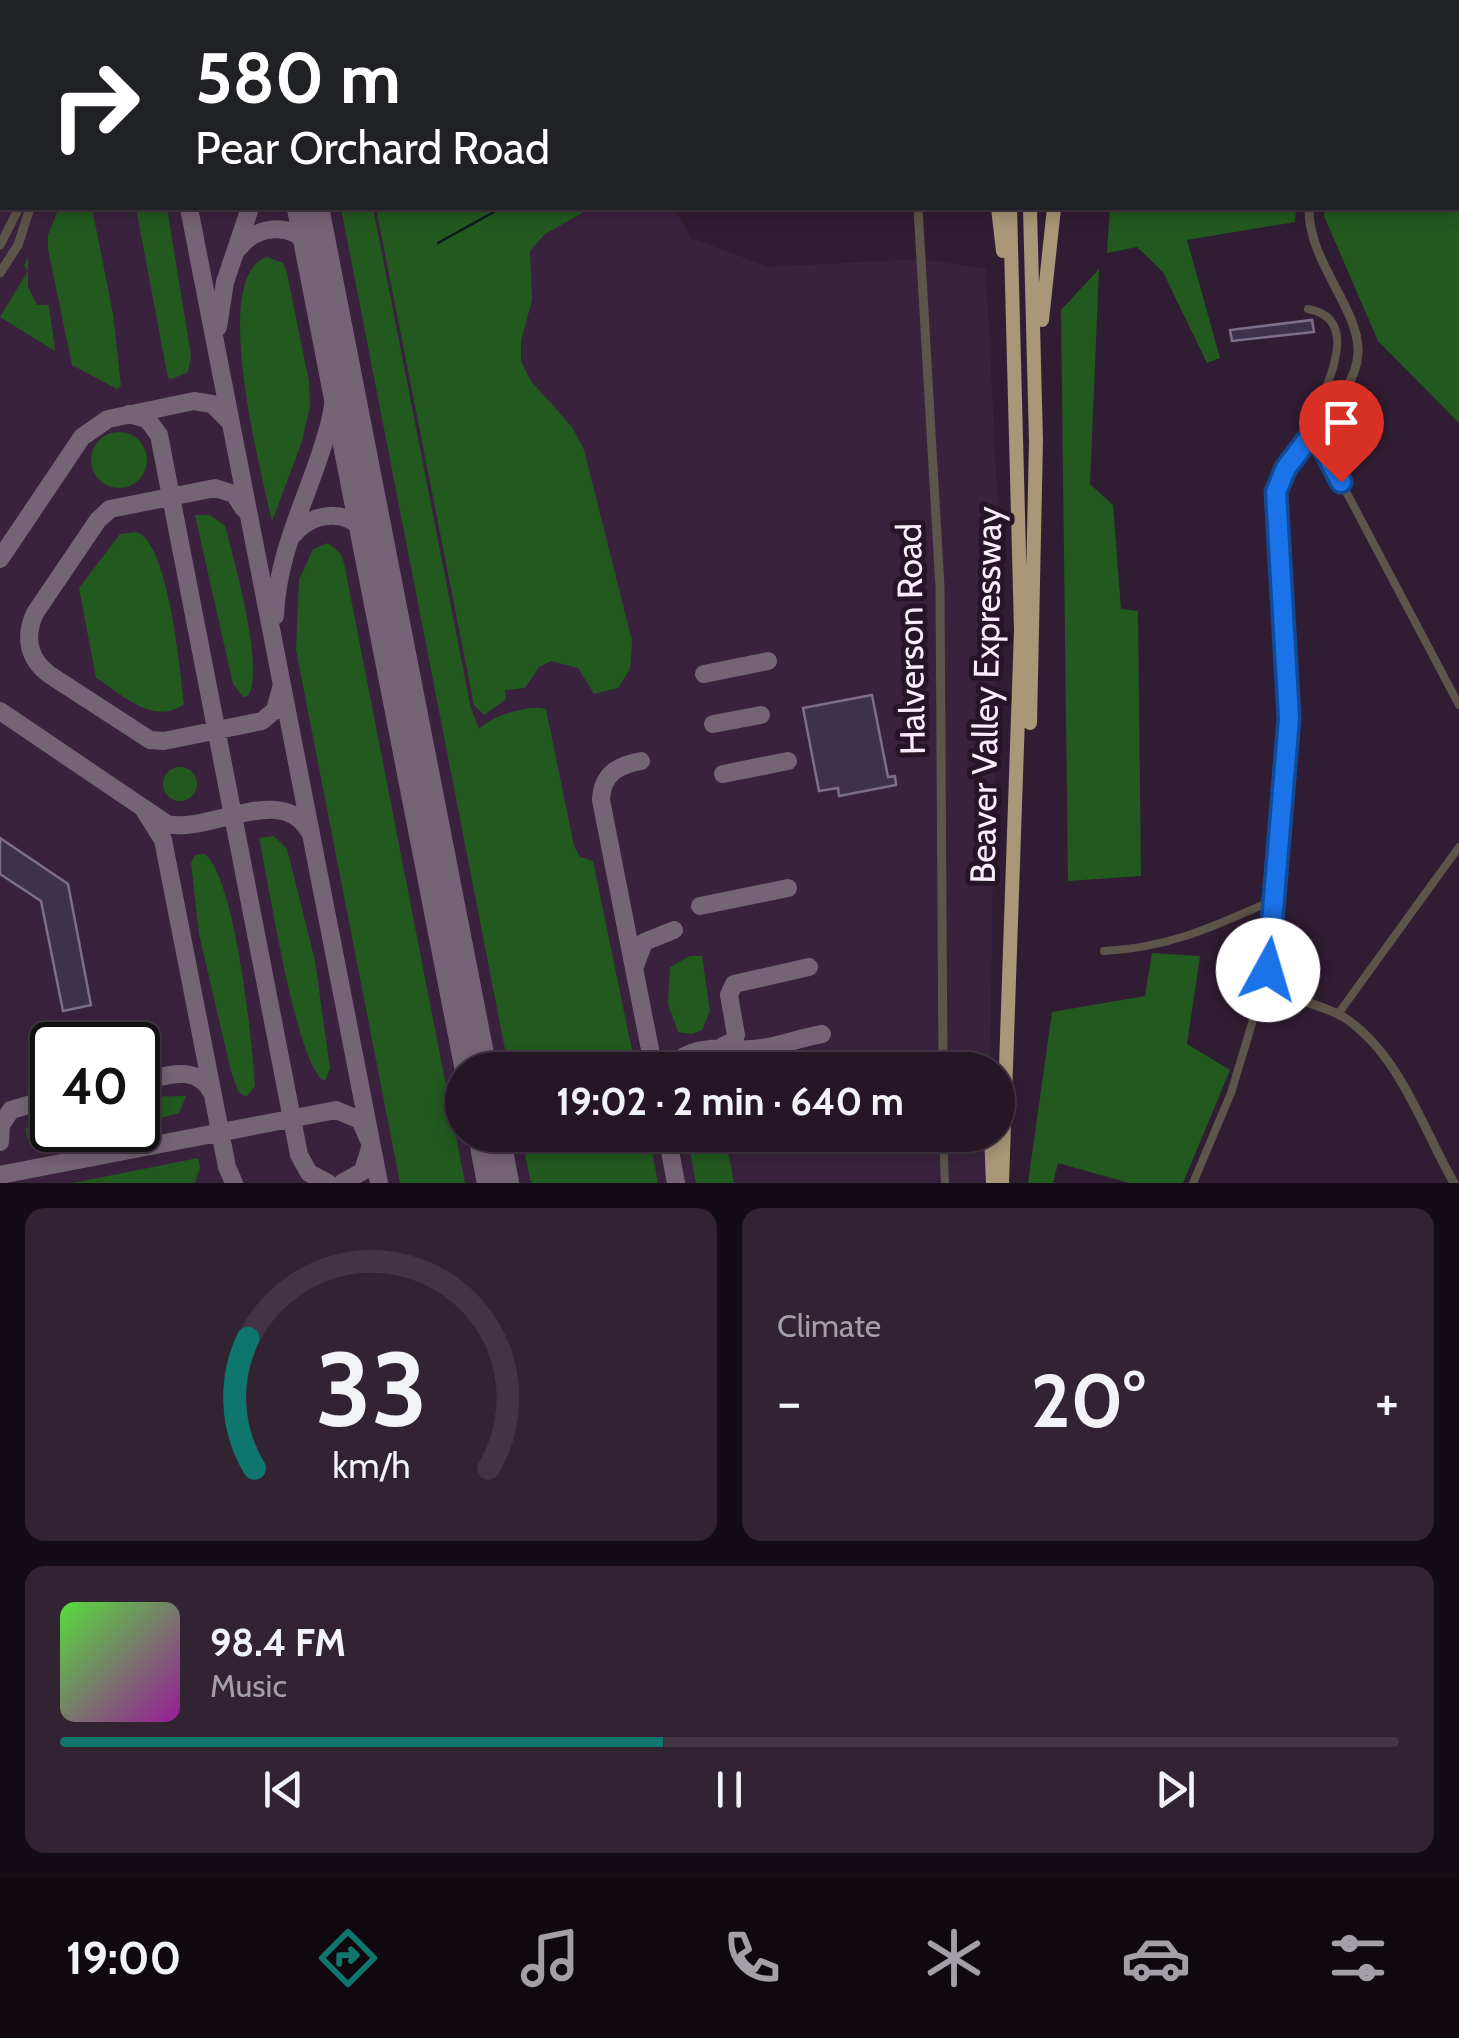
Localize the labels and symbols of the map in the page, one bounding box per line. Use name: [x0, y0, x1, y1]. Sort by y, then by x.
pin: [1299, 380, 1384, 483]
street label: Beaver Valley Expressway: [961, 506, 1010, 884]
street label: Halverson Road: [887, 523, 934, 755]
position arrow: [1216, 918, 1320, 1022]
speed limit sign: 40: [30, 1022, 160, 1152]

